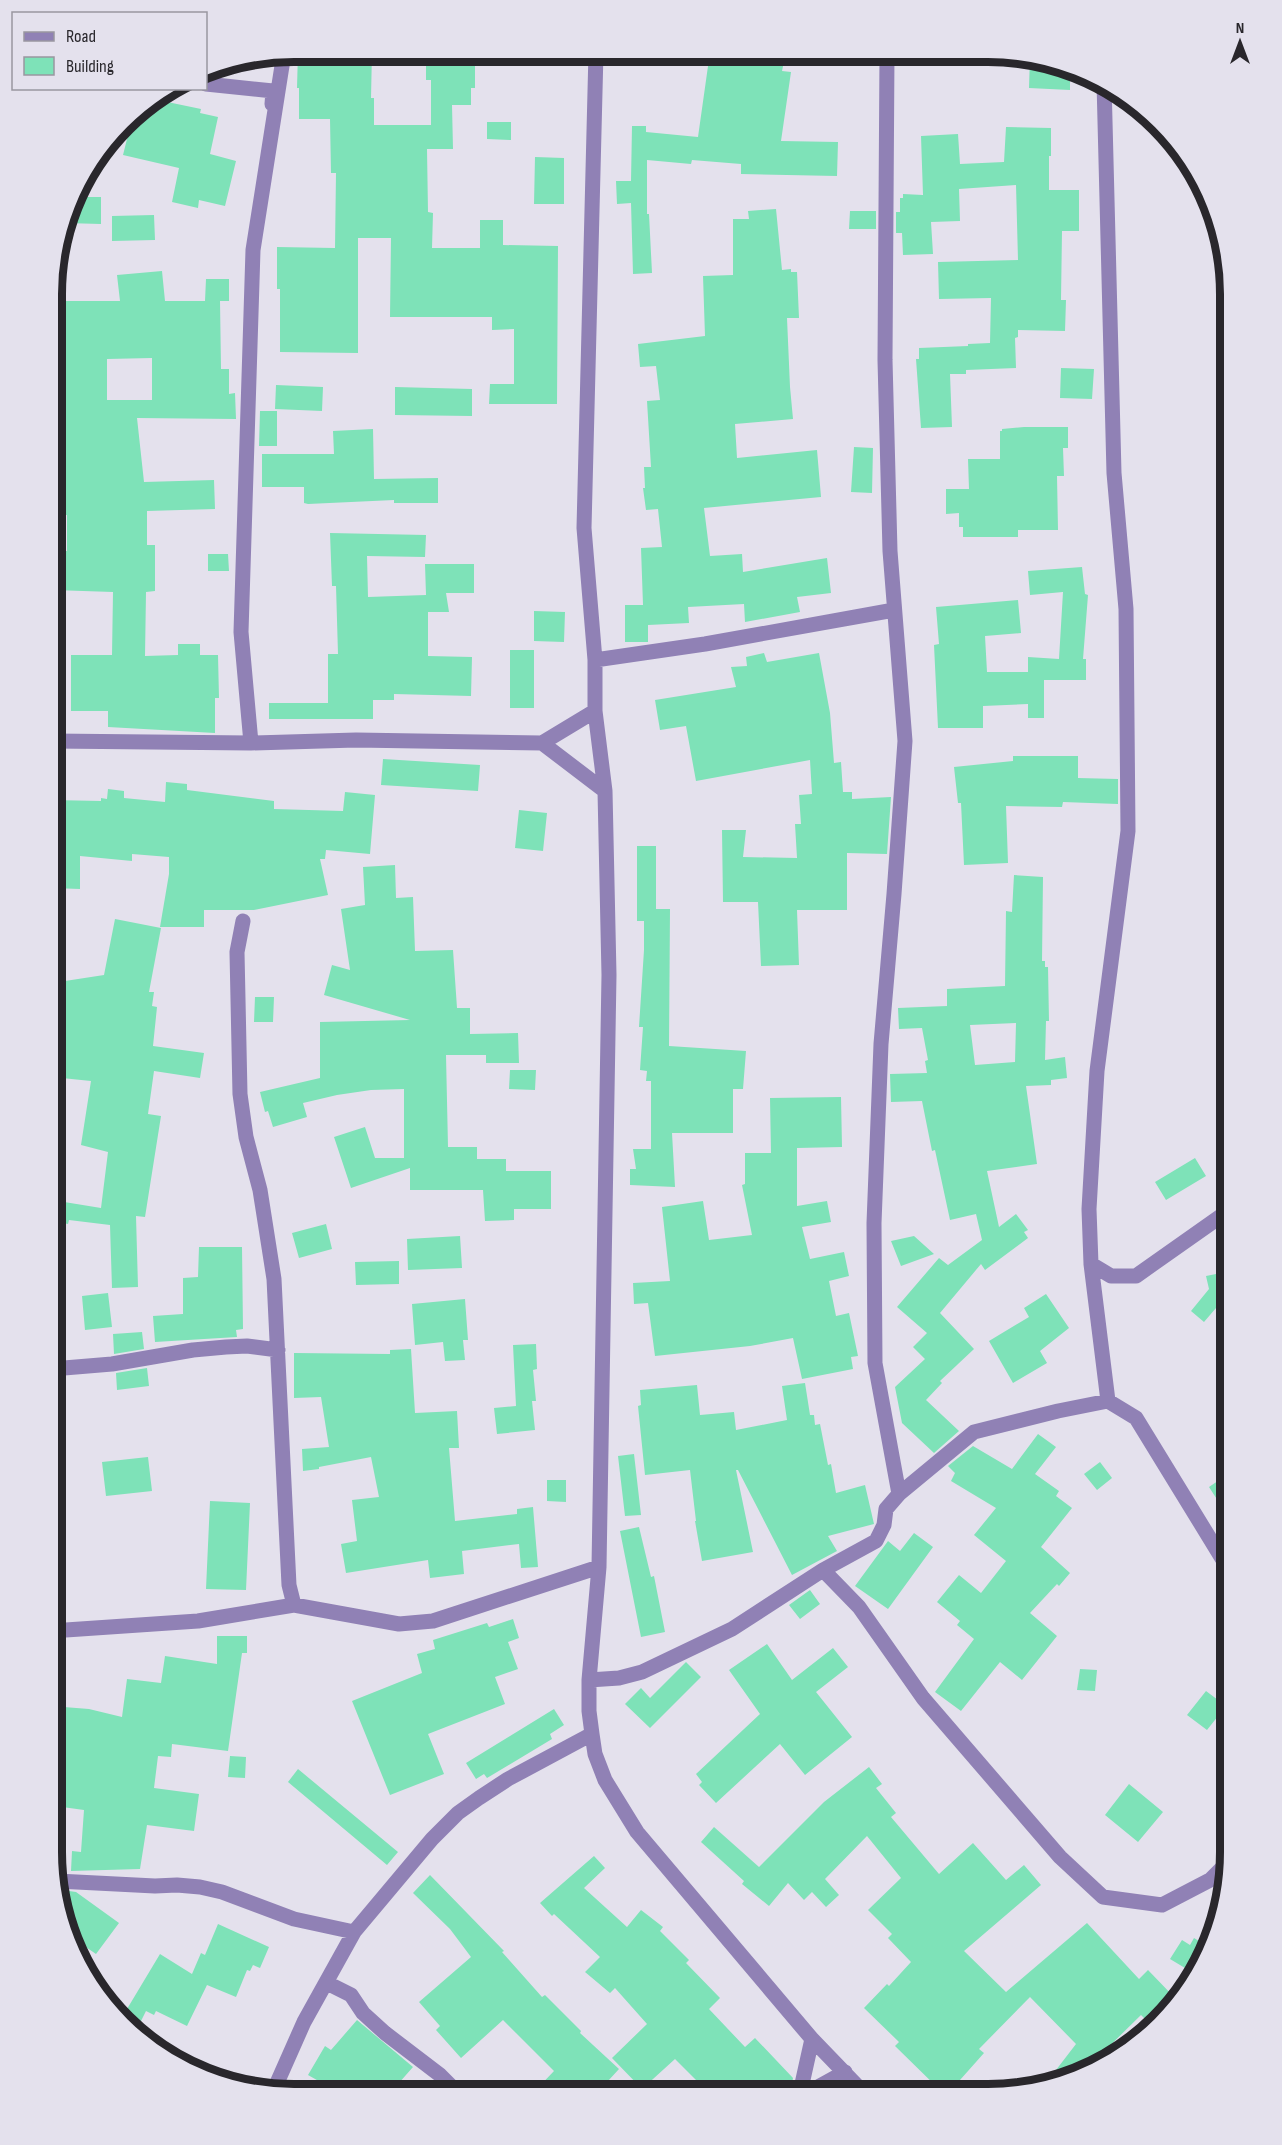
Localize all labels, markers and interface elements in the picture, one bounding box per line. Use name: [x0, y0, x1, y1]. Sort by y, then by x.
legend: [12, 12, 207, 90]
north arrow: [1210, 12, 1270, 72]
text: N: [1236, 19, 1244, 38]
text: Road: [66, 26, 96, 47]
text: Building: [66, 56, 114, 77]

